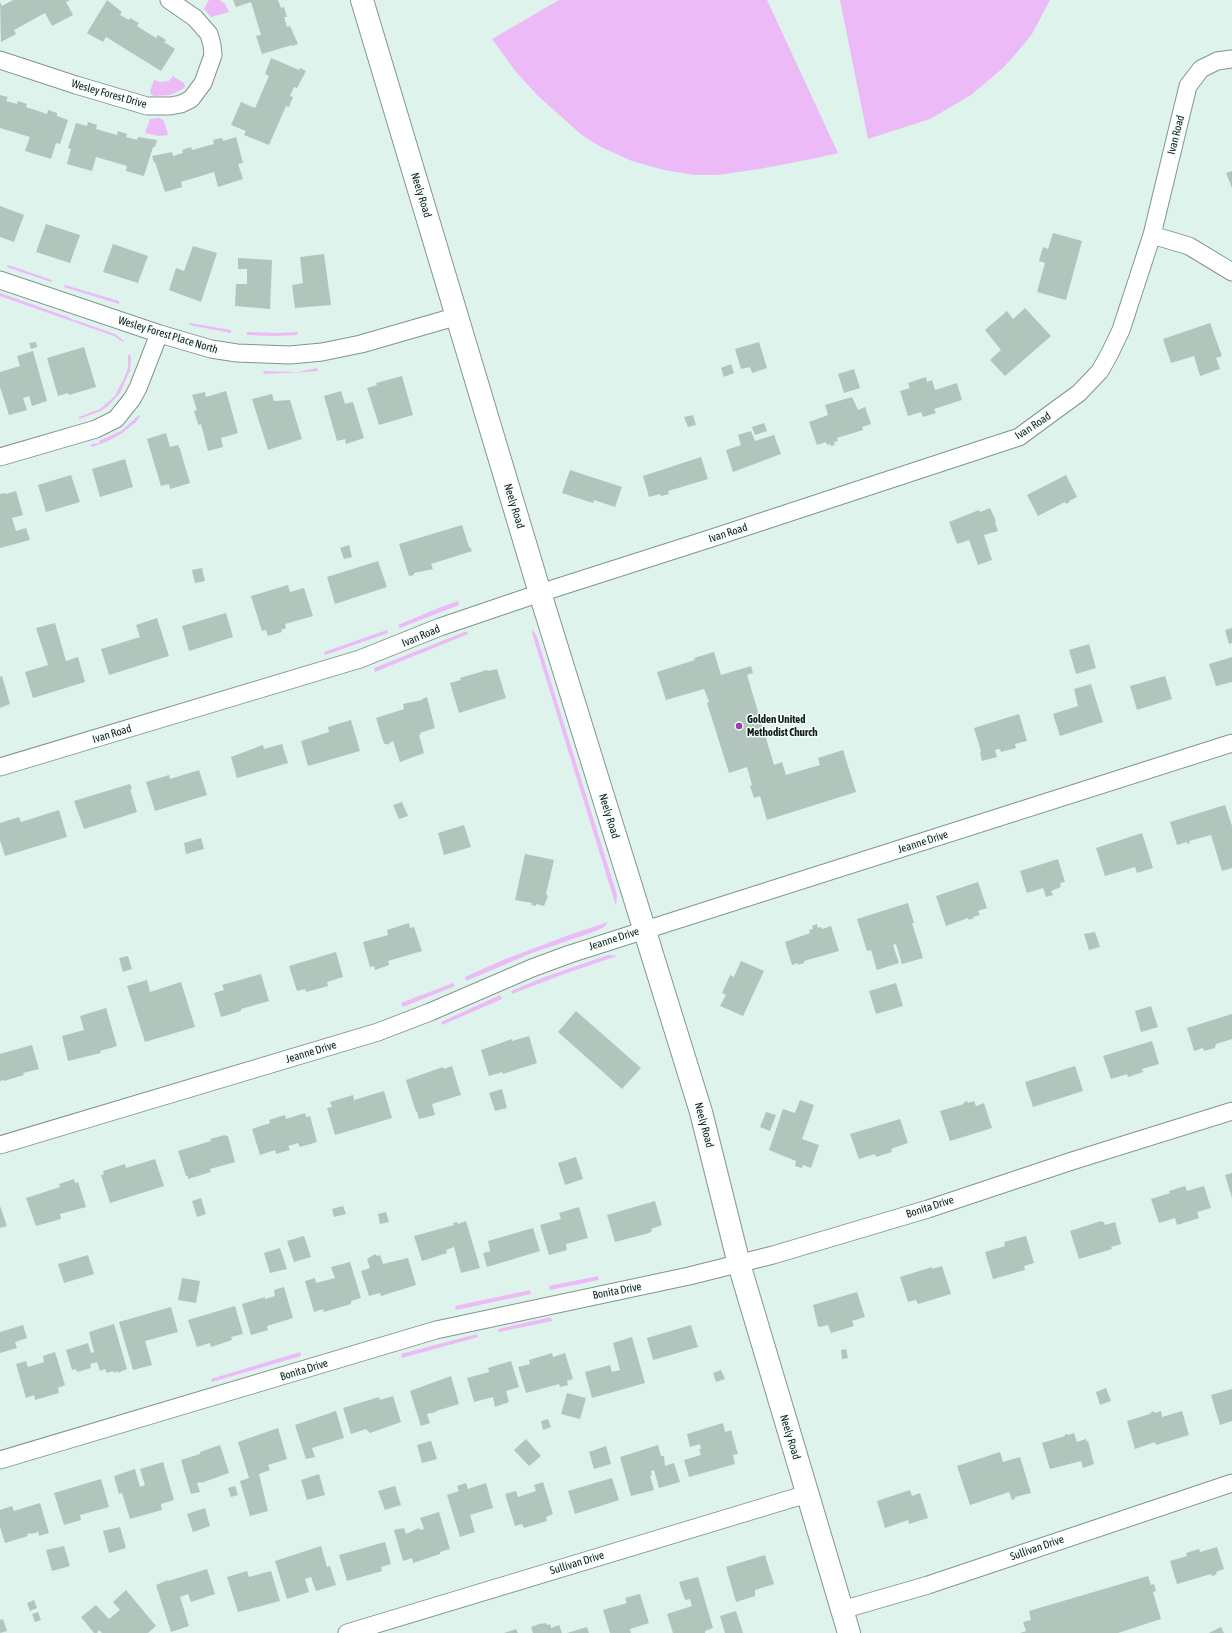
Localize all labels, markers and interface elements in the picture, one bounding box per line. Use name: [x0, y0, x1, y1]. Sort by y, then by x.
street label: Wesley Forest Drive: [70, 77, 148, 111]
street label: Ivan Road: [1165, 114, 1187, 156]
street label: Neely Road: [408, 171, 434, 219]
street label: Wesley Forest Place North: [116, 314, 220, 356]
street label: Ivan Road: [1013, 410, 1053, 442]
street label: Neely Road: [501, 482, 527, 530]
street label: Ivan Road: [707, 521, 749, 545]
street label: Ivan Road: [400, 622, 442, 650]
place label: Golden United Methodist Church: [747, 713, 818, 739]
marker: Golden United Methodist Church: [734, 721, 744, 731]
street label: Ivan Road: [91, 722, 133, 746]
street label: Neely Road: [596, 792, 622, 840]
street label: Jeanne Drive: [896, 828, 950, 856]
street label: Jeanne Drive: [587, 925, 641, 953]
street label: Jeanne Drive: [284, 1038, 338, 1066]
street label: Neely Road: [692, 1101, 716, 1149]
street label: Bonita Drive: [904, 1193, 956, 1221]
street label: Bonita Drive: [591, 1280, 643, 1302]
street label: Bonita Drive: [278, 1356, 330, 1384]
street label: Neely Road: [777, 1413, 803, 1461]
street label: Sullivan Drive: [1008, 1533, 1066, 1563]
street label: Sullivan Drive: [548, 1548, 606, 1578]

